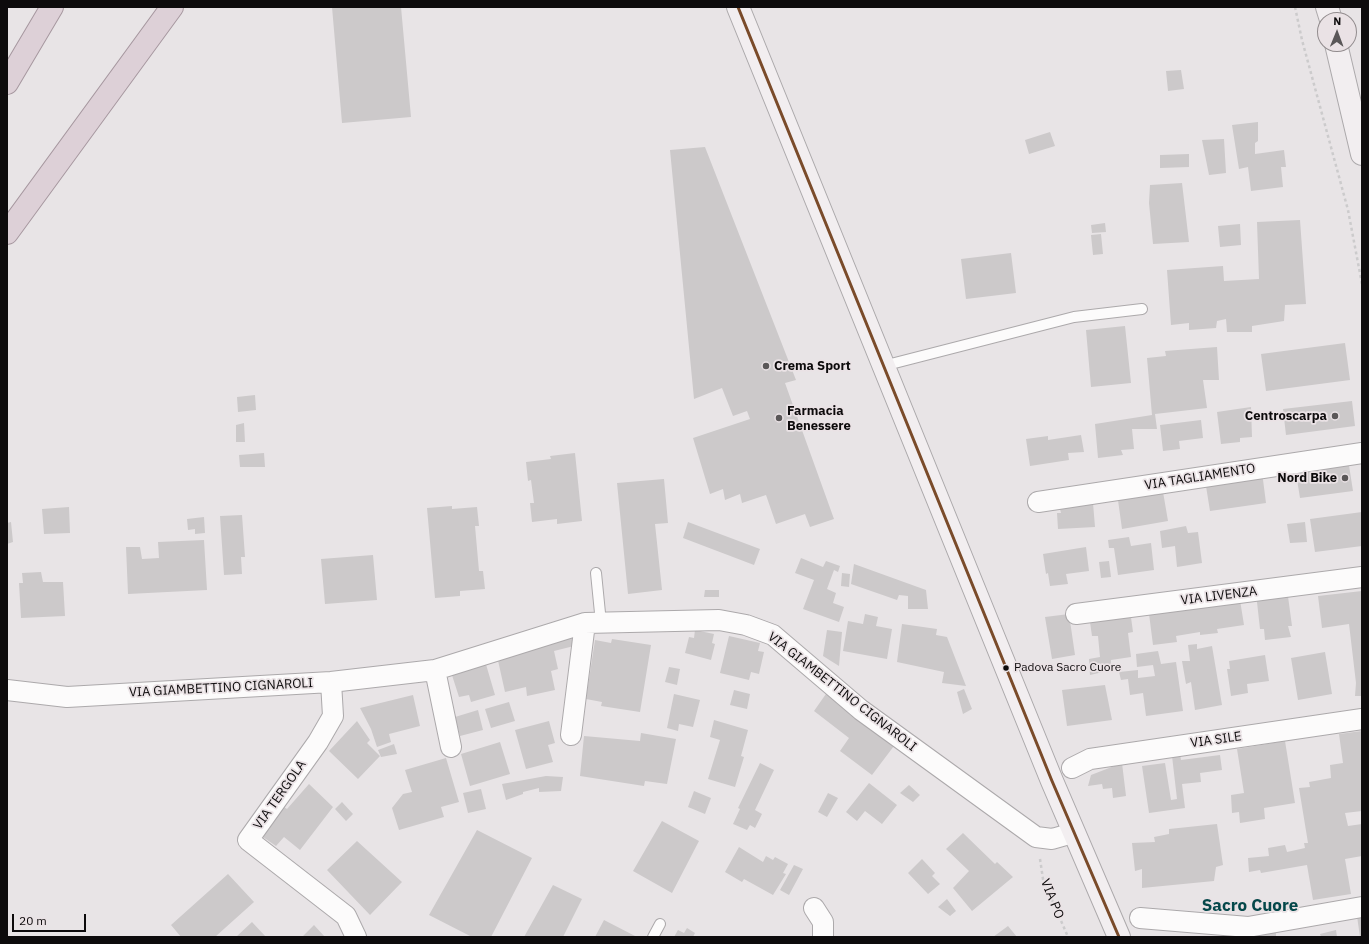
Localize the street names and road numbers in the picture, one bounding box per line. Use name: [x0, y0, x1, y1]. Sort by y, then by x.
street label: VIA TAGLIAMENTO: [1143, 461, 1257, 493]
street label: VIA LIVENZA: [1180, 584, 1258, 608]
street label: VIA GIAMBETTINO CIGNAROLI: [765, 629, 919, 755]
street label: VIA GIAMBETTINO CIGNAROLI: [129, 675, 313, 701]
street label: VIA SILE: [1189, 729, 1243, 751]
street label: VIA TERGOLA: [250, 757, 310, 833]
street label: VIA PO: [1037, 877, 1067, 921]

